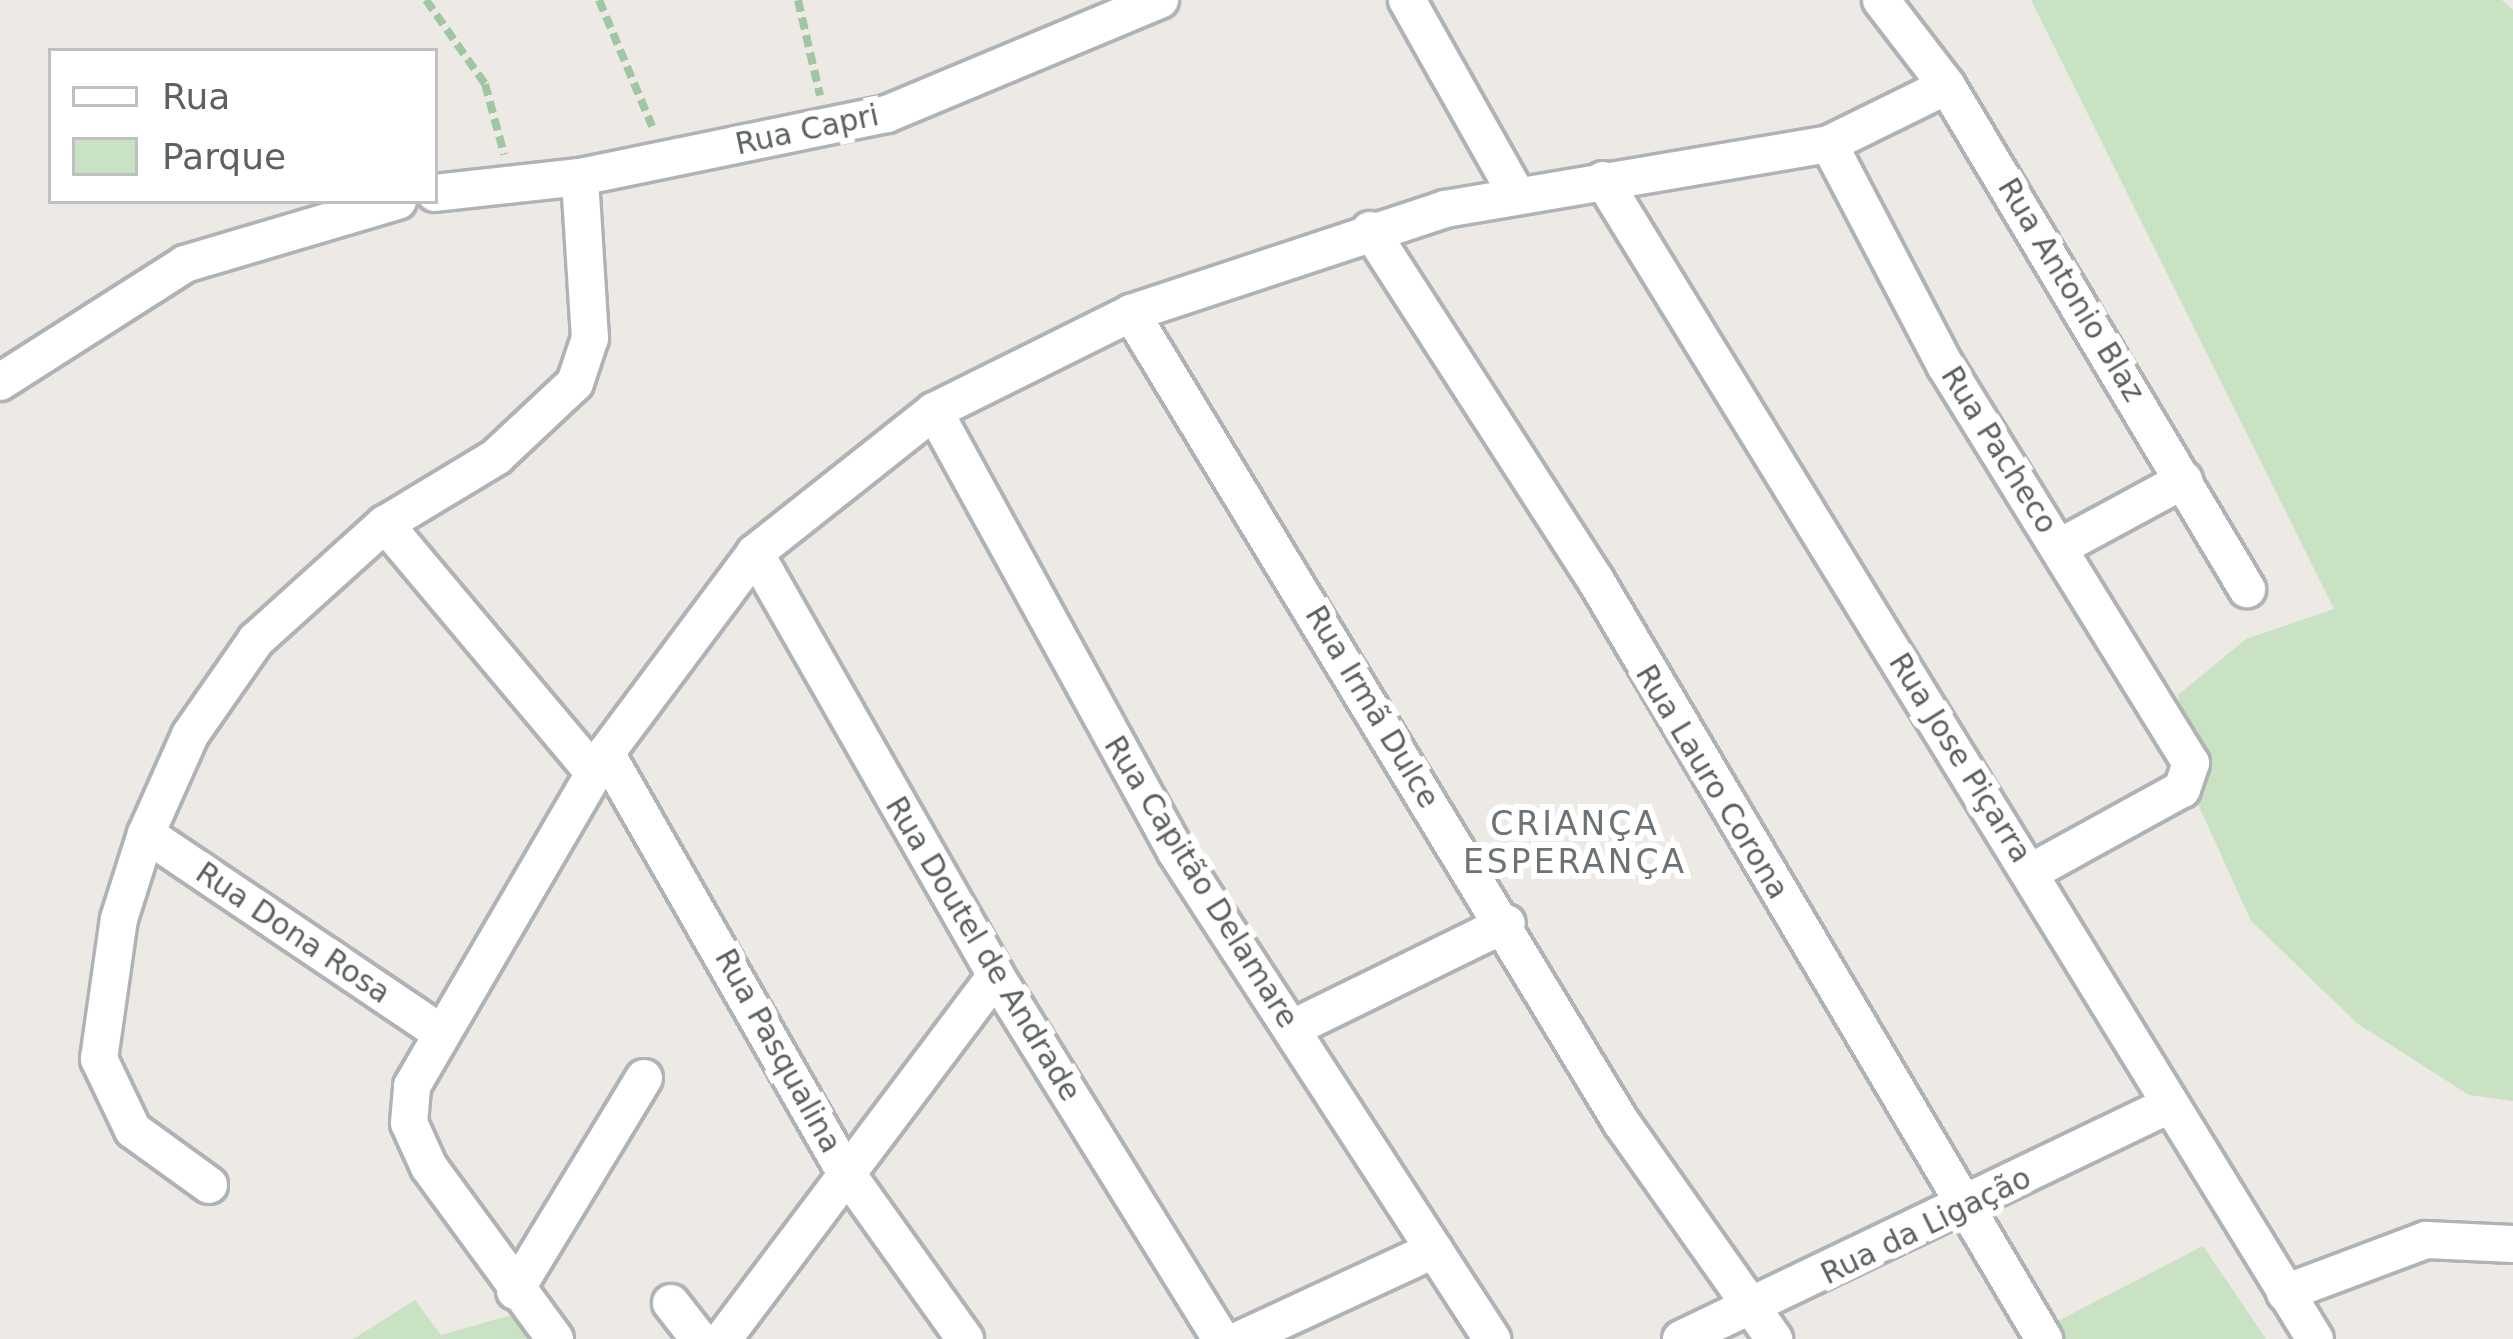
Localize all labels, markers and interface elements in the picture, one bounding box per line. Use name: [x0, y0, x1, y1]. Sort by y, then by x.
legend: [48, 48, 438, 204]
text: Rua: [162, 76, 230, 117]
street label: Rua Capri: [732, 97, 882, 163]
text: Parque: [162, 136, 286, 177]
street label: Rua Antonio Blaz: [1990, 172, 2152, 408]
street label: Rua Pacheco: [1933, 360, 2065, 540]
street label: Rua Irmã Dulce: [1297, 599, 1447, 815]
street label: Rua Jose Piçarra: [1881, 647, 2039, 869]
street label: Rua Lauro Corona: [1628, 658, 1796, 906]
street label: Rua Capitão Delamare: [1096, 729, 1306, 1035]
street label: Rua Doutel de Andrade: [878, 790, 1088, 1108]
district label: CRIANÇA ESPERANÇA: [1463, 804, 1687, 882]
street label: Rua Dona Rosa: [189, 855, 397, 1011]
street label: Rua Pasqualina: [707, 943, 849, 1159]
street label: Rua da Ligação: [1815, 1160, 2037, 1292]

